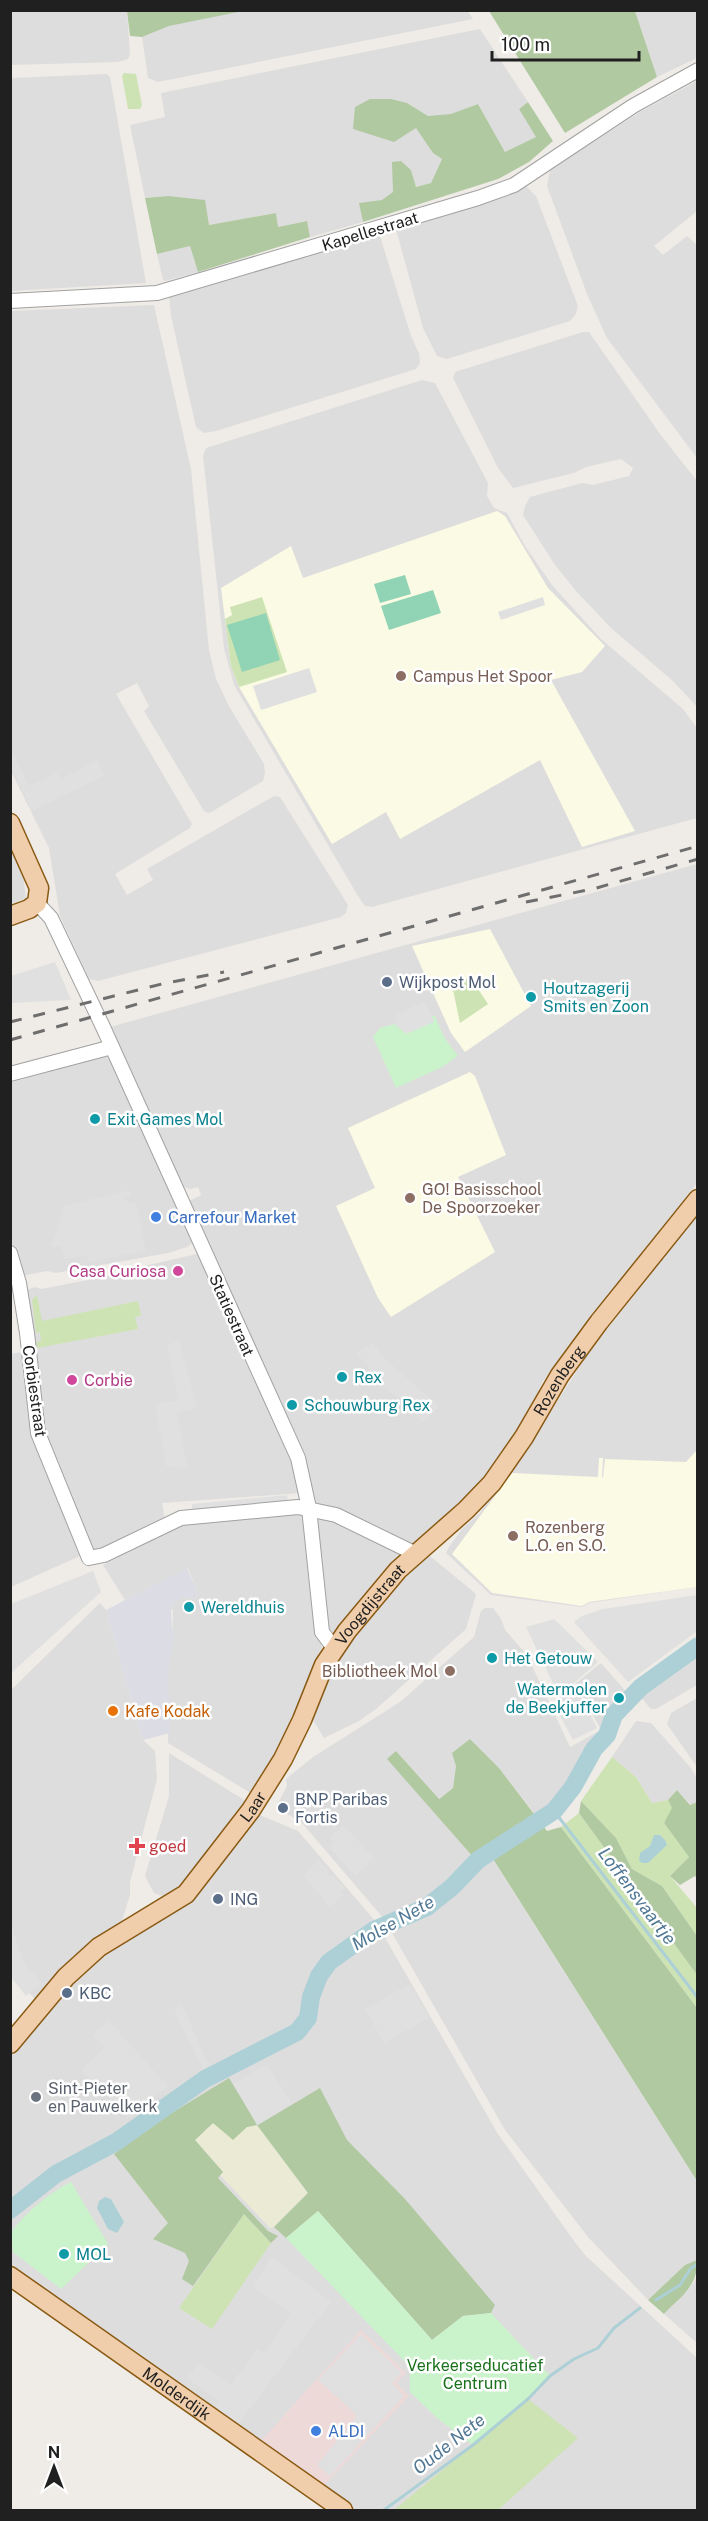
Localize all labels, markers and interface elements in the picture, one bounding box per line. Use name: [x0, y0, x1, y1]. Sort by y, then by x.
scale bar: [492, 24, 639, 62]
text: 100 m: [501, 34, 550, 55]
street label: Kapellestraat: [320, 208, 421, 255]
place label: Campus Het Spoor: [413, 667, 553, 686]
marker: Campus Het Spoor: [394, 669, 408, 683]
place label: Wijkpost Mol: [399, 973, 496, 992]
marker: Wijkpost Mol: [380, 975, 394, 989]
place label: Houtzagerij Smits en Zoon: [543, 979, 649, 1016]
marker: Houtzagerij Smits en Zoon: [524, 990, 538, 1004]
place label: Exit Games Mol: [107, 1110, 223, 1129]
marker: Exit Games Mol: [88, 1112, 102, 1126]
place label: GO! Basisschool De Spoorzoeker: [422, 1180, 542, 1217]
marker: GO! Basisschool De Spoorzoeker: [403, 1191, 417, 1205]
place label: Carrefour Market: [168, 1208, 296, 1227]
marker: Carrefour Market: [149, 1210, 163, 1224]
place label: Casa Curiosa: [69, 1262, 166, 1281]
marker: Casa Curiosa: [171, 1264, 185, 1278]
street label: Statiestraat: [205, 1271, 258, 1359]
street label: Rozenberg: [529, 1342, 589, 1419]
street label: Corbiestraat: [19, 1344, 50, 1438]
place label: Rex: [354, 1368, 382, 1387]
marker: Rex: [335, 1370, 349, 1384]
place label: Corbie: [84, 1371, 133, 1390]
marker: Corbie: [65, 1373, 79, 1387]
place label: Schouwburg Rex: [304, 1396, 430, 1415]
marker: Schouwburg Rex: [285, 1398, 299, 1412]
place label: Rozenberg L.O. en S.O.: [525, 1518, 606, 1555]
marker: Rozenberg L.O. en S.O.: [506, 1529, 520, 1543]
street label: Voogdijstraat: [331, 1560, 409, 1649]
place label: Wereldhuis: [201, 1598, 285, 1617]
marker: Wereldhuis: [182, 1600, 196, 1614]
place label: Het Getouw: [504, 1649, 593, 1668]
marker: Het Getouw: [485, 1651, 499, 1665]
place label: Bibliotheek Mol: [322, 1662, 438, 1681]
marker: Bibliotheek Mol: [443, 1664, 457, 1678]
place label: Watermolen de Beekjuffer: [506, 1680, 607, 1717]
marker: Watermolen de Beekjuffer: [612, 1691, 626, 1705]
place label: Kafe Kodak: [125, 1702, 210, 1721]
marker: Kafe Kodak: [106, 1704, 120, 1718]
street label: Laar: [236, 1788, 270, 1826]
place label: BNP Paribas Fortis: [295, 1790, 387, 1827]
marker: BNP Paribas Fortis: [276, 1801, 290, 1815]
place label: goed: [149, 1837, 186, 1856]
marker: goed: [130, 1839, 144, 1853]
water label: Loffensvaartje: [594, 1843, 681, 1949]
place label: ING: [230, 1890, 258, 1909]
water label: Molse Nete: [348, 1890, 438, 1955]
marker: ING: [211, 1892, 225, 1906]
place label: KBC: [79, 1984, 112, 2003]
marker: KBC: [60, 1986, 74, 2000]
place label: Sint-Pieter en Pauwelkerk: [48, 2079, 157, 2116]
marker: Sint-Pieter en Pauwelkerk: [29, 2090, 43, 2104]
place label: MOL: [76, 2245, 111, 2264]
marker: MOL: [57, 2247, 71, 2261]
park label: Verkeerseducatief Centrum: [407, 2356, 543, 2393]
street label: Molderdijk: [139, 2363, 215, 2424]
water label: Oude Nete: [408, 2409, 489, 2478]
place label: ALDI: [328, 2422, 364, 2441]
marker: ALDI: [309, 2424, 323, 2438]
north arrow: [24, 2437, 84, 2497]
text: N: [48, 2443, 60, 2462]

